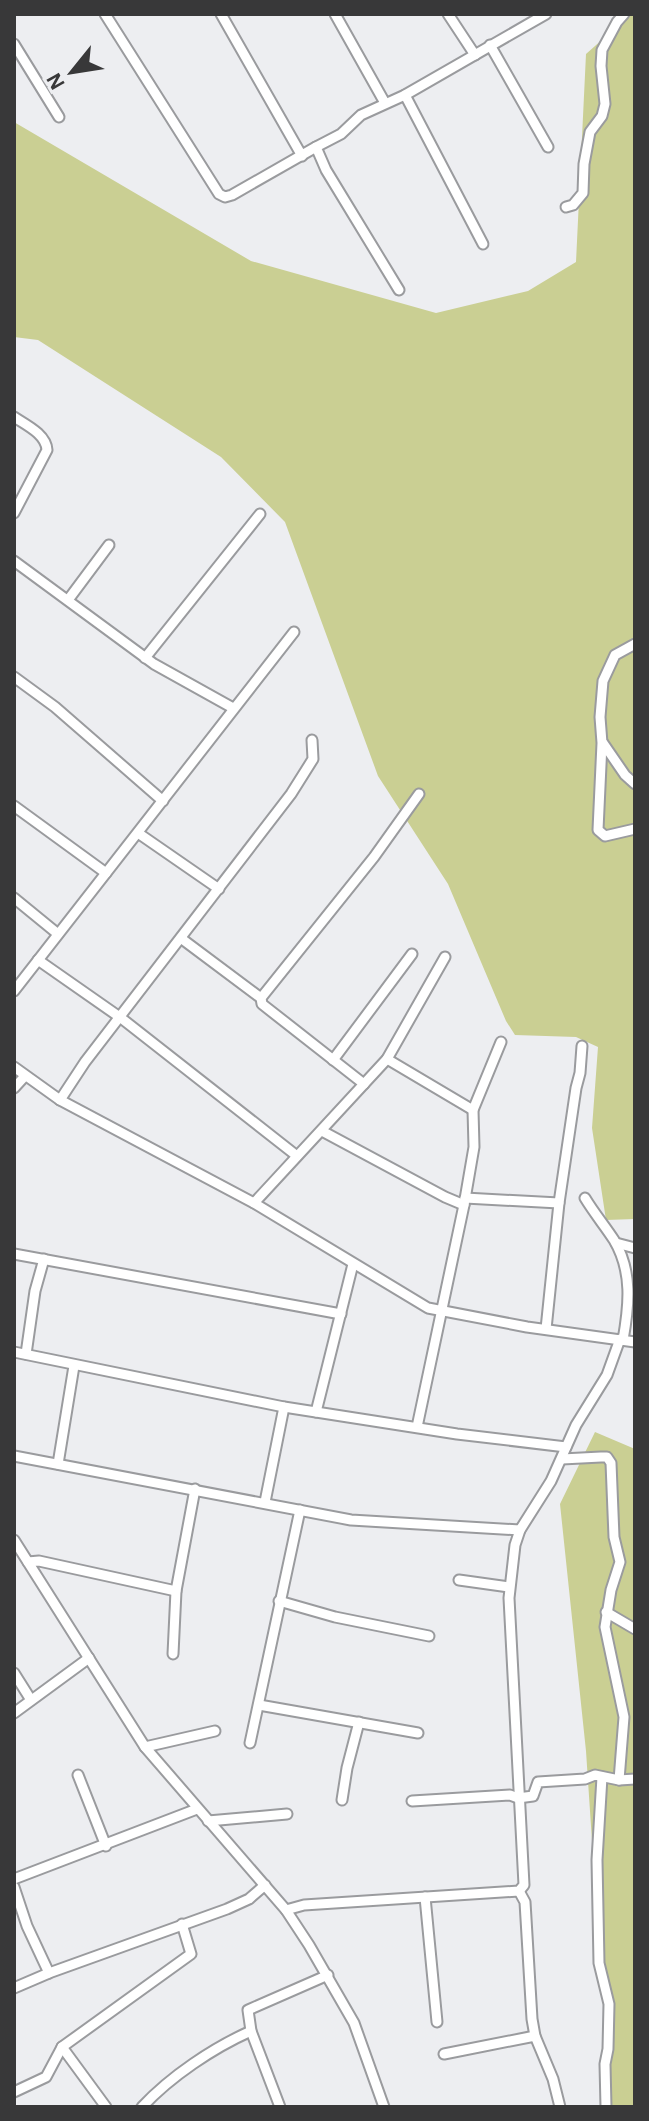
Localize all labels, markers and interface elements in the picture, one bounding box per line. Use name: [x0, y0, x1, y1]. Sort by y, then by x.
north arrow: [32, 32, 112, 112]
text: N: [42, 69, 69, 94]

